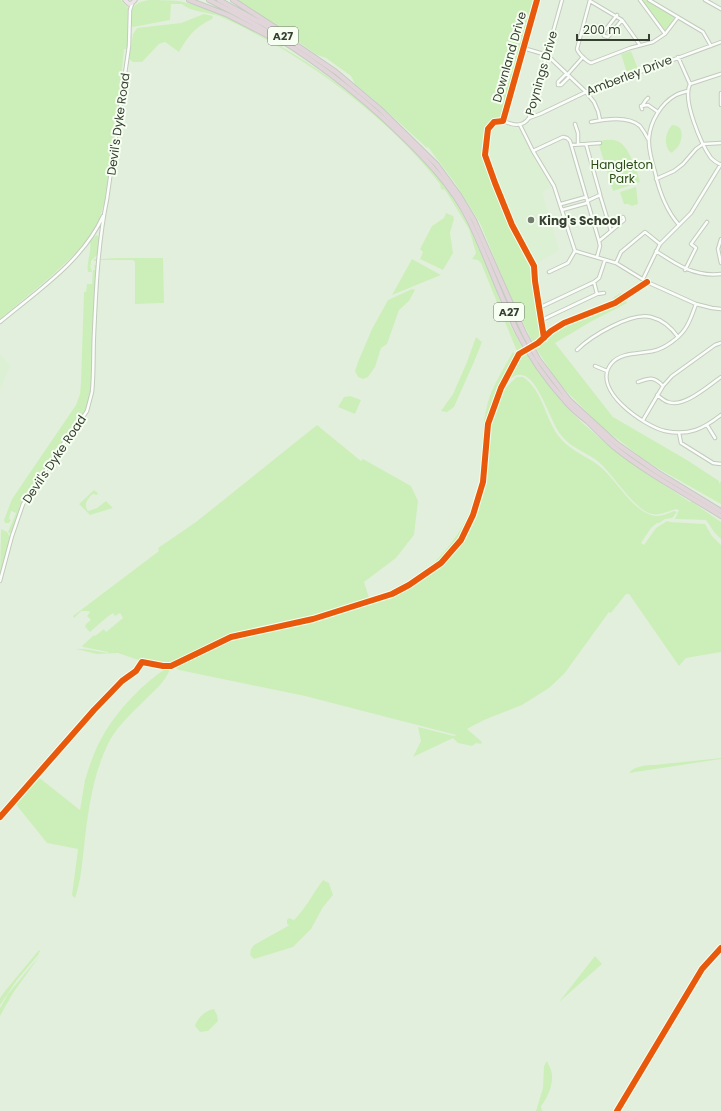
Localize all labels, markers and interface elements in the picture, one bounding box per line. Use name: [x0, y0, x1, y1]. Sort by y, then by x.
street label: Downland Drive: [488, 10, 530, 104]
scale bar: [577, 16, 649, 42]
text: 200 m: [583, 21, 621, 38]
road number: A27: [268, 27, 298, 45]
street label: Poynings Drive: [521, 29, 561, 117]
street label: Amberley Drive: [584, 51, 674, 99]
street label: Devil's Dyke Road: [102, 72, 134, 176]
park label: Hangleton Park: [591, 156, 653, 187]
place label: King's School: [539, 212, 621, 229]
marker: King's School: [526, 215, 536, 225]
road number: A27: [494, 303, 524, 321]
street label: Devil's Dyke Road: [18, 411, 90, 507]

